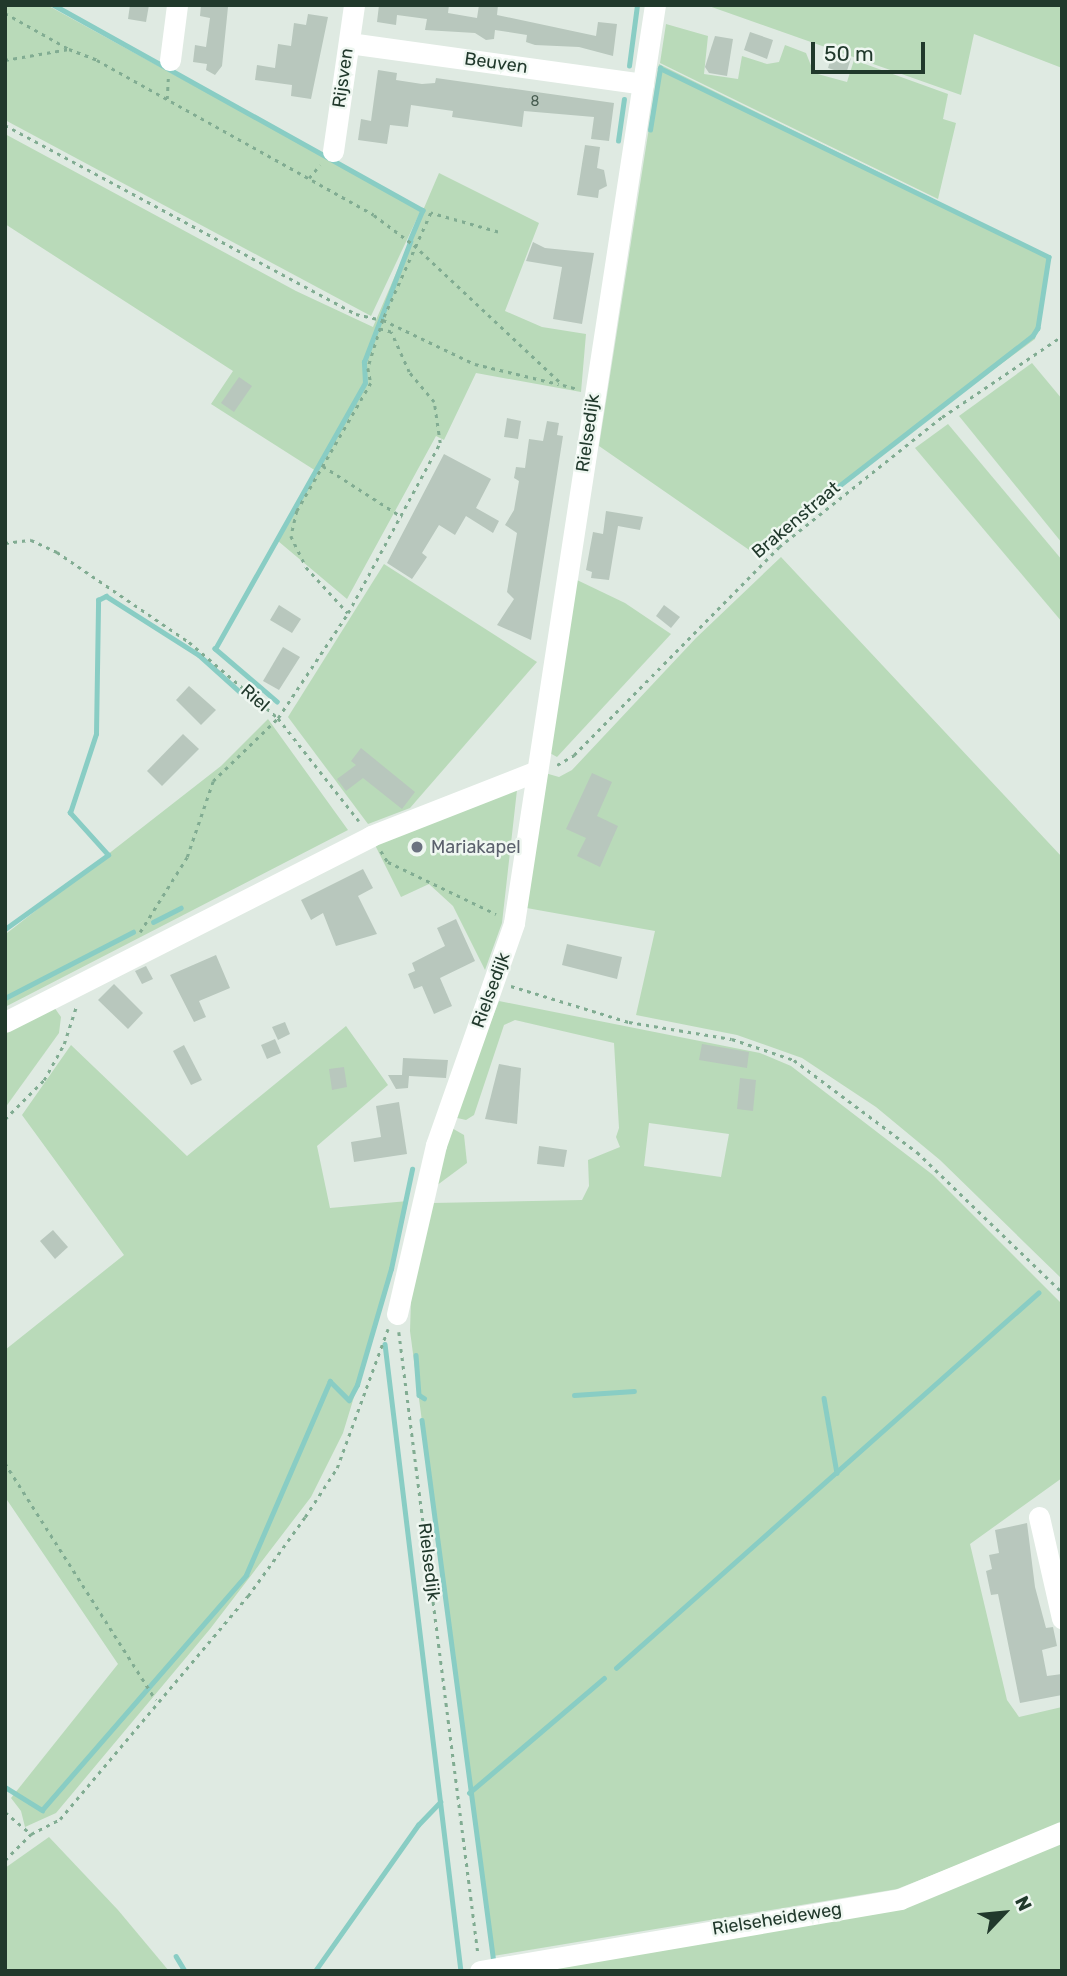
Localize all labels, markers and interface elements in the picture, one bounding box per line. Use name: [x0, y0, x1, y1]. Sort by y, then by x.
scale bar: [815, 28, 929, 72]
text: 50 m: [824, 41, 874, 66]
street label: Rijsven: [328, 47, 358, 109]
street label: Beuven: [463, 48, 529, 78]
house number: 8: [531, 94, 539, 110]
street label: Rielsedijk: [572, 392, 604, 474]
street label: Brakenstraat: [748, 477, 844, 563]
street label: Riel: [236, 680, 274, 716]
place label: Mariakapel: [431, 836, 521, 858]
marker: Mariakapel: [409, 839, 425, 855]
street label: Rielsedijk: [467, 949, 515, 1031]
street label: Rielsedijk: [413, 1522, 445, 1602]
north arrow: [969, 1878, 1039, 1948]
text: N: [1010, 1892, 1037, 1915]
street label: Rielseheideweg: [711, 1898, 843, 1940]

